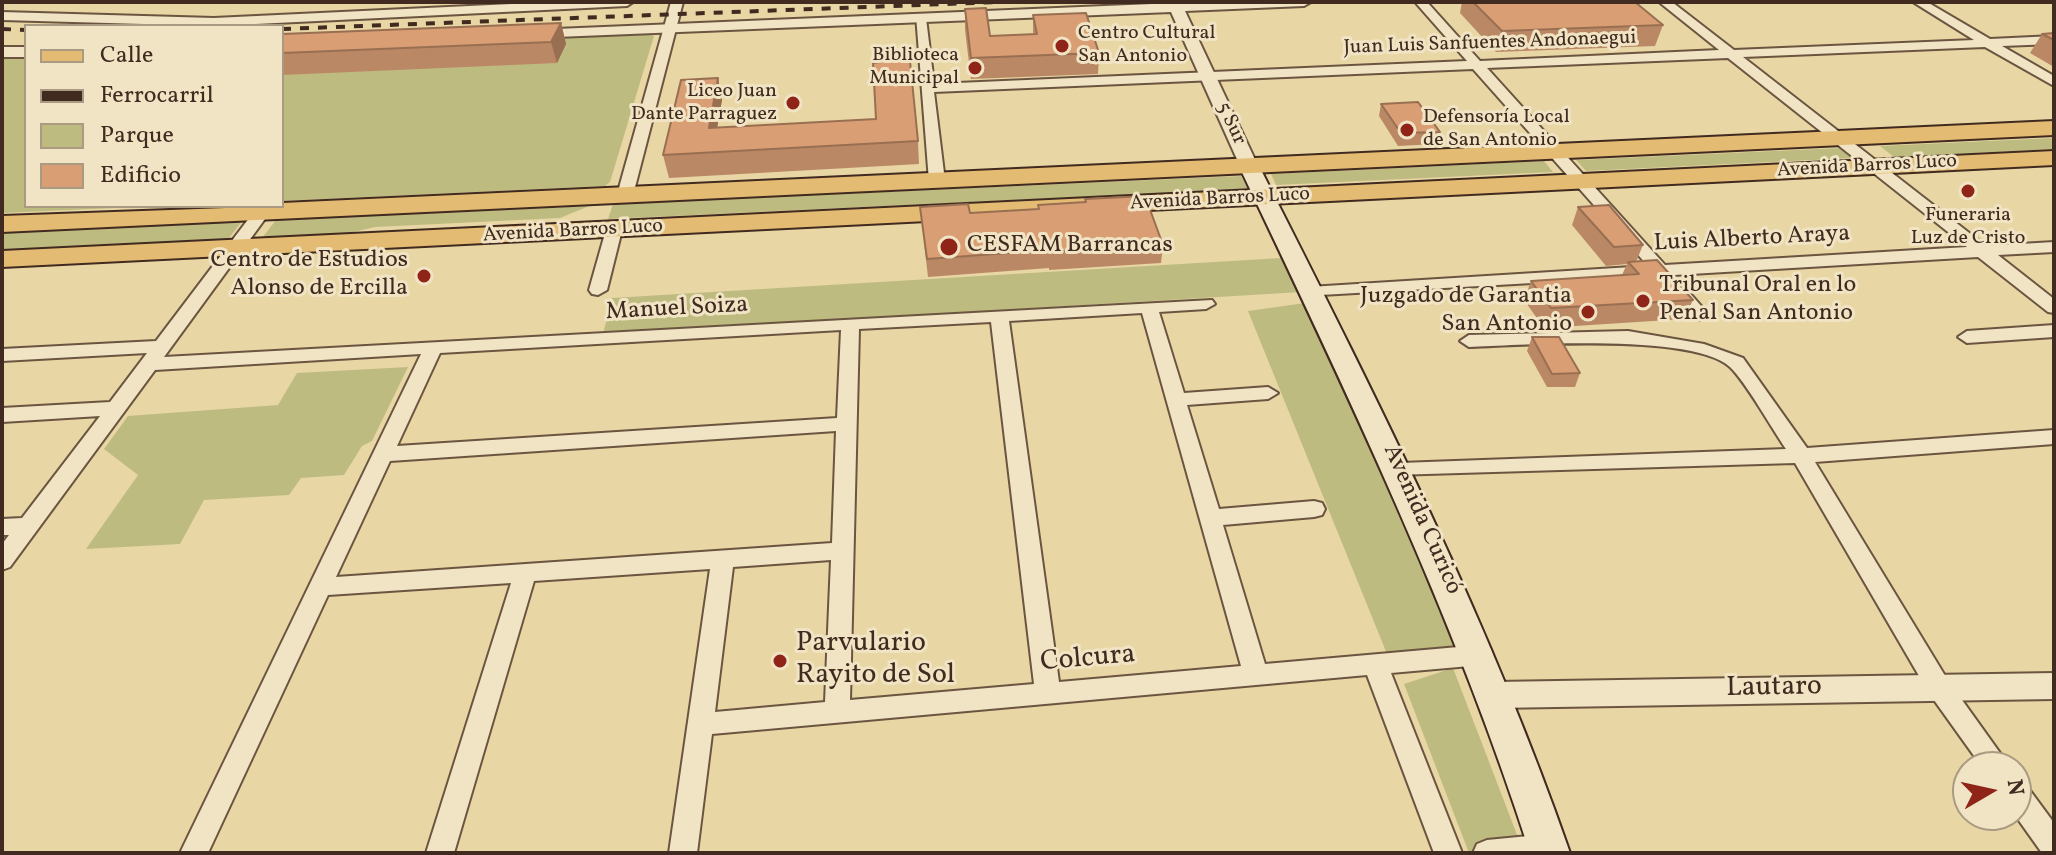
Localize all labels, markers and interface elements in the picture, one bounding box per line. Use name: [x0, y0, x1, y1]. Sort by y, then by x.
place label: Centro Cultural San Antonio: [1078, 22, 1215, 69]
legend: [24, 24, 284, 208]
street label: Juan Luis Sanfuentes Andonaegui: [1343, 27, 1637, 61]
marker: Centro Cultural San Antonio: [1053, 37, 1071, 55]
text: Calle: [100, 39, 153, 73]
place label: Biblioteca Municipal: [869, 44, 959, 91]
marker: Biblioteca Municipal: [966, 59, 984, 77]
text: Ferrocarril: [100, 79, 214, 113]
place label: Liceo Juan Dante Parraguez: [631, 80, 777, 127]
marker: Liceo Juan Dante Parraguez: [784, 94, 802, 112]
street label: 5 Sur: [1210, 99, 1250, 149]
place label: Defensoría Local de San Antonio: [1423, 106, 1570, 153]
text: Parque: [100, 119, 174, 153]
marker: Defensoría Local de San Antonio: [1398, 121, 1416, 139]
street label: Avenida Barros Luco: [1776, 150, 1958, 184]
text: Edificio: [100, 159, 181, 193]
marker: Funeraria Luz de Cristo: [1959, 182, 1977, 200]
street label: Avenida Barros Luco: [1129, 183, 1311, 217]
place label: Funeraria Luz de Cristo: [1911, 204, 2025, 251]
street label: Avenida Barros Luco: [482, 215, 664, 249]
street label: Luis Alberto Araya: [1653, 220, 1851, 260]
place label: CESFAM Barrancas: [967, 233, 1173, 261]
marker: CESFAM Barrancas: [938, 236, 960, 258]
place label: Centro de Estudios Alonso de Ercilla: [210, 248, 408, 304]
marker: Centro de Estudios Alonso de Ercilla: [415, 267, 433, 285]
place label: Tribunal Oral en lo Penal San Antonio: [1659, 273, 1856, 329]
place label: Juzgado de Garantia San Antonio: [1360, 284, 1572, 340]
street label: Manuel Soiza: [605, 292, 749, 328]
marker: Tribunal Oral en lo Penal San Antonio: [1634, 292, 1652, 310]
marker: Juzgado de Garantia San Antonio: [1579, 303, 1597, 321]
street label: Avenida Curicó: [1375, 441, 1467, 599]
place label: Parvulario Rayito de Sol: [796, 628, 955, 694]
street label: Colcura: [1039, 639, 1137, 681]
marker: Parvulario Rayito de Sol: [771, 652, 789, 670]
street label: Lautaro: [1726, 671, 1822, 707]
north arrow: [1952, 751, 2032, 831]
text: N: [1998, 777, 2031, 798]

